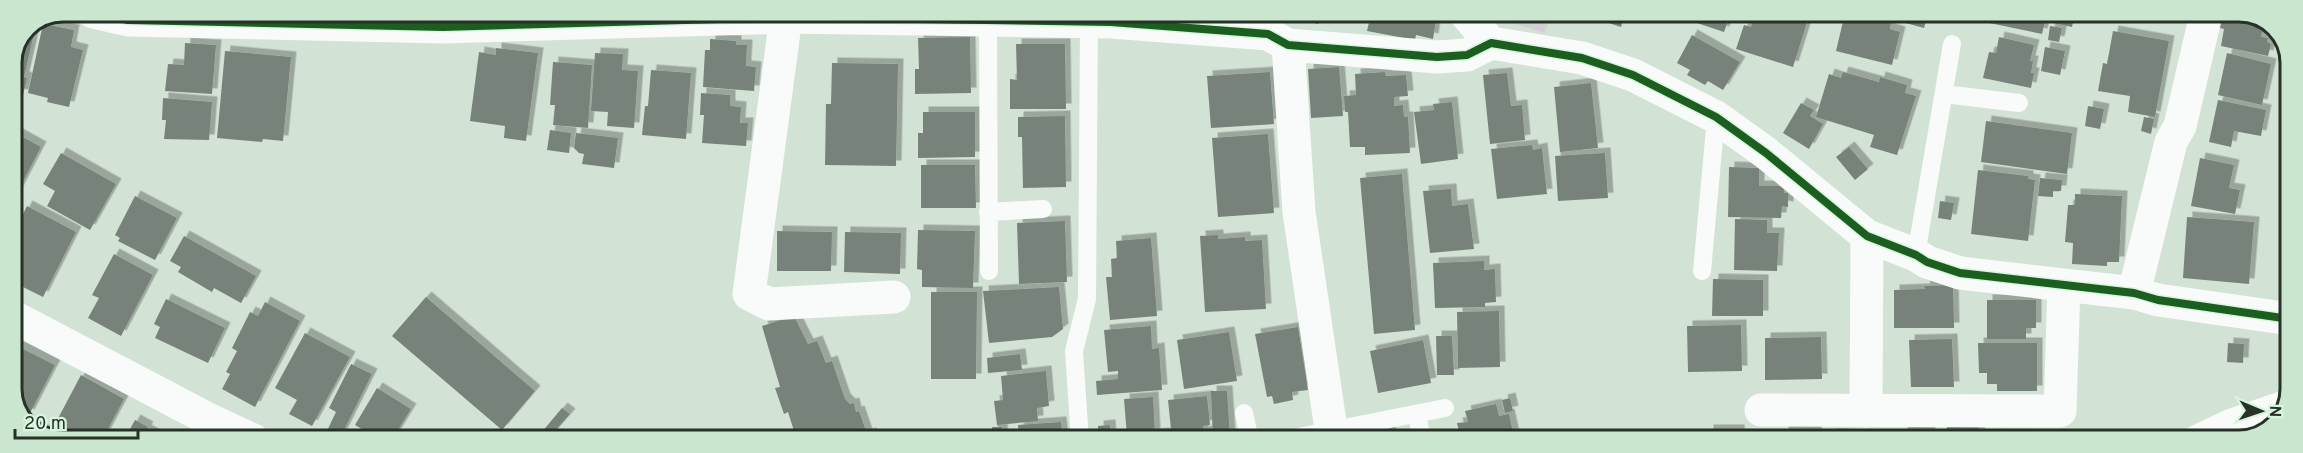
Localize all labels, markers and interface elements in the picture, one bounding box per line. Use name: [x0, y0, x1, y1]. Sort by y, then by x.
north arrow: [2231, 381, 2291, 441]
scale bar: [15, 402, 138, 440]
text: N: [2264, 405, 2284, 418]
text: 20 m: [24, 413, 66, 436]

